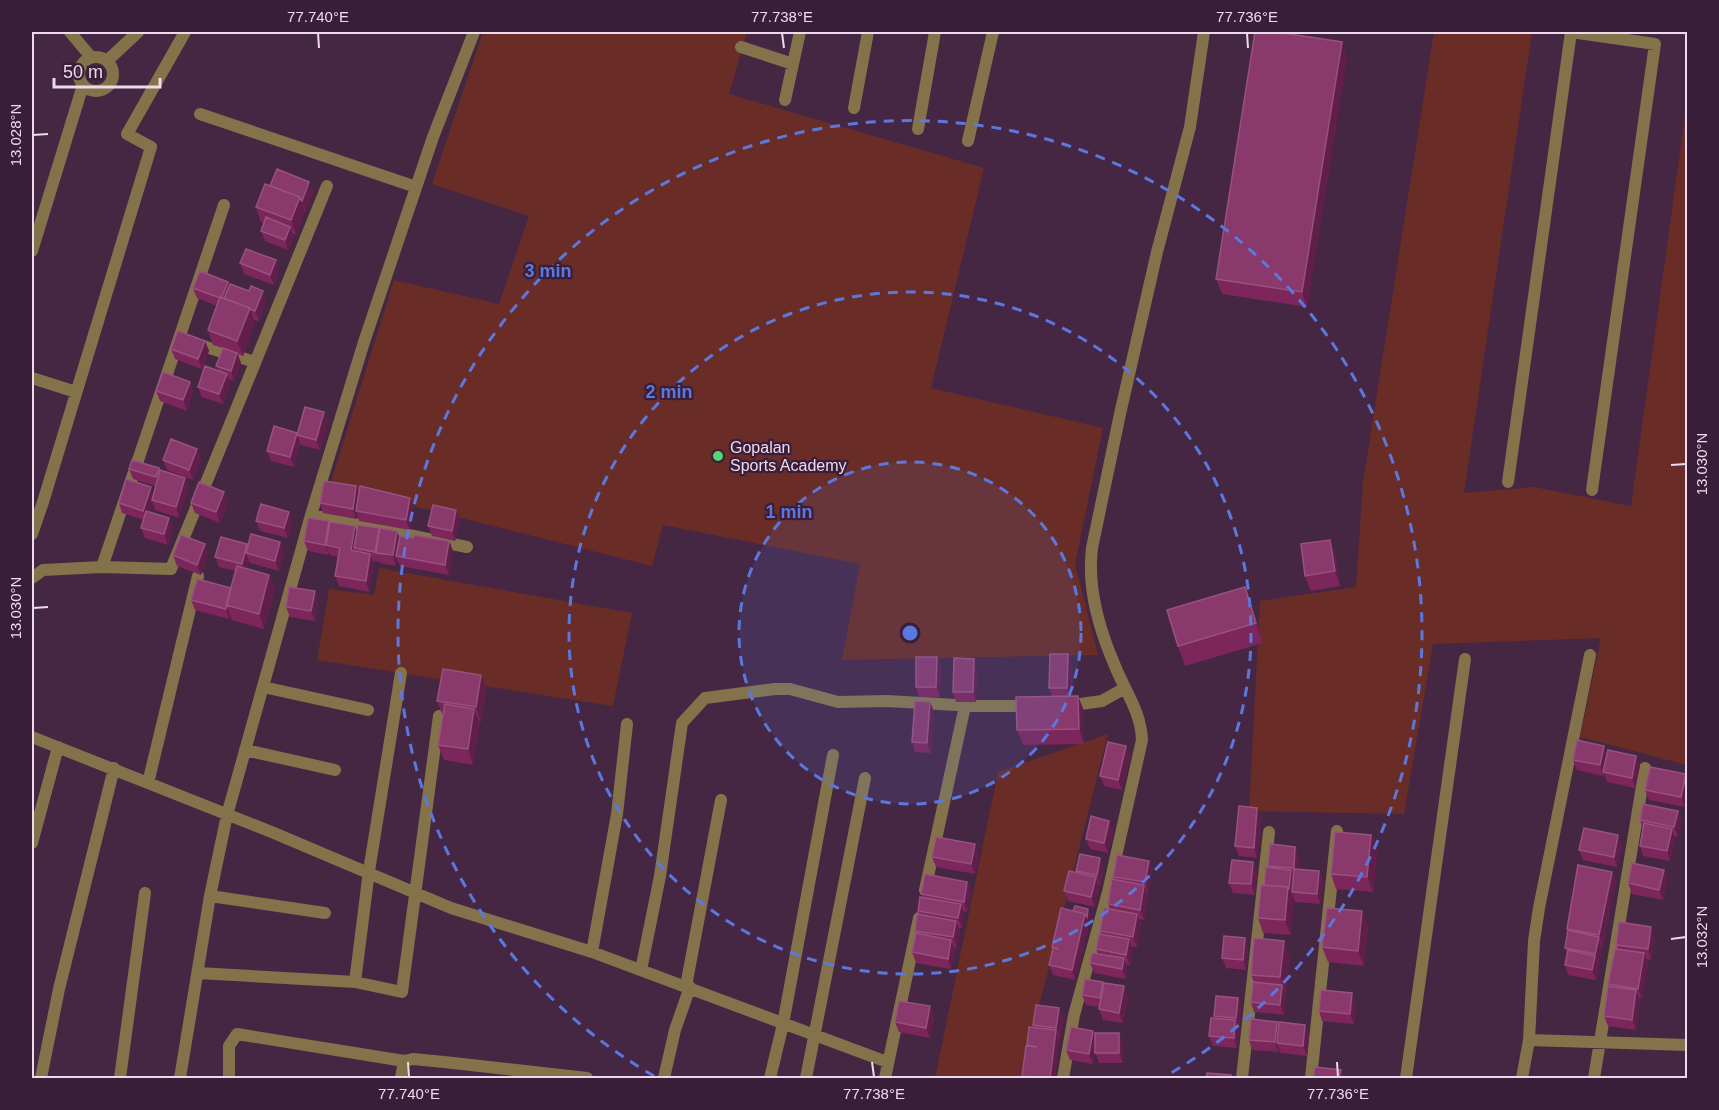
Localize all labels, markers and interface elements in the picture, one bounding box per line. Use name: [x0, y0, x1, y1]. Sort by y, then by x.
text: 77.740°E: [287, 8, 349, 25]
text: 77.738°E: [751, 8, 813, 25]
text: 77.736°E: [1216, 8, 1278, 25]
scale bar: [54, 51, 160, 89]
text: 50 m: [63, 62, 103, 82]
text: 13.028°N: [7, 104, 24, 166]
text: 3 min: [524, 261, 572, 281]
text: 2 min: [645, 382, 693, 402]
text: 13.030°N: [1693, 433, 1710, 495]
place label: Gopalan Sports Academy: [730, 439, 847, 474]
marker: Gopalan Sports Academy: [711, 449, 725, 463]
text: 1 min: [765, 502, 813, 522]
text: 13.030°N: [7, 577, 24, 639]
centre of rings: [900, 623, 920, 643]
text: 13.032°N: [1693, 906, 1710, 968]
text: 77.740°E: [378, 1085, 440, 1102]
text: 77.738°E: [843, 1085, 905, 1102]
text: 77.736°E: [1307, 1085, 1369, 1102]

